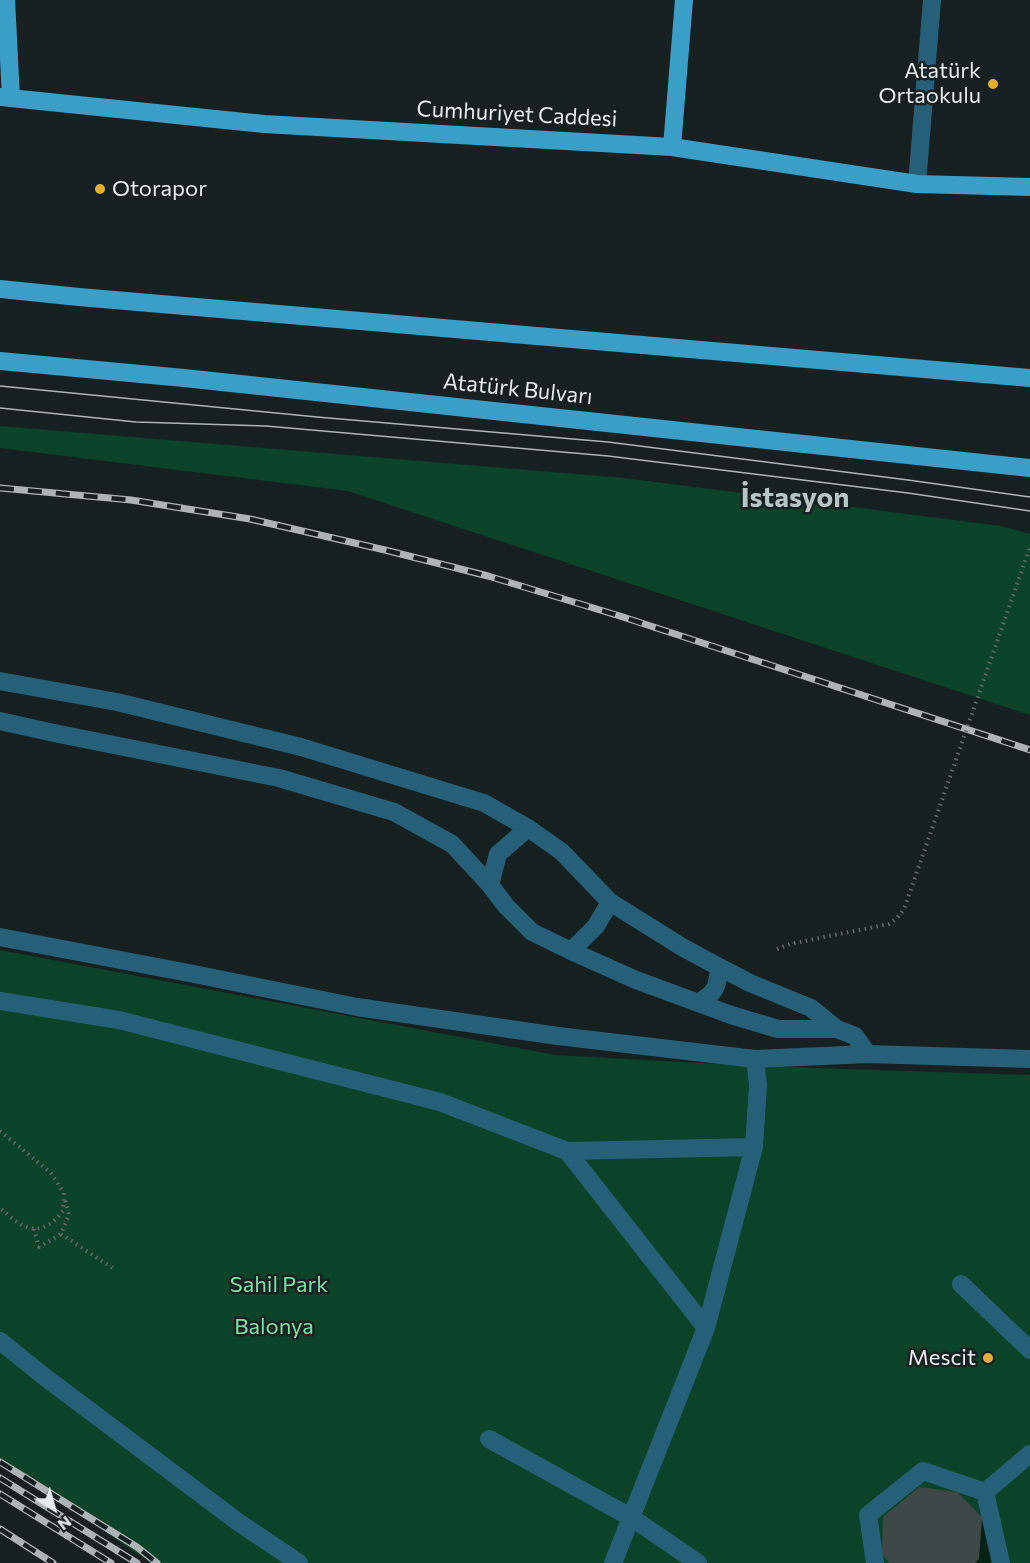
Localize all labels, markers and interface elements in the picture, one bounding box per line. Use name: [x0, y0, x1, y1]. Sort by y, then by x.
place label: Atatürk Ortaokulu: [878, 58, 981, 110]
marker: Atatürk Ortaokulu: [986, 77, 1000, 91]
street label: Cumhuriyet Caddesi: [416, 96, 618, 132]
place label: Otorapor: [112, 176, 207, 202]
marker: Otorapor: [93, 182, 107, 196]
street label: Atatürk Bulvarı: [442, 368, 594, 410]
district label: İstasyon: [741, 481, 849, 515]
park label: Sahil Park: [230, 1272, 328, 1298]
park label: Balonya: [234, 1314, 314, 1340]
place label: Mescit: [908, 1345, 976, 1371]
marker: Mescit: [981, 1351, 995, 1365]
north arrow: [24, 1479, 84, 1539]
text: N: [55, 1513, 76, 1535]

